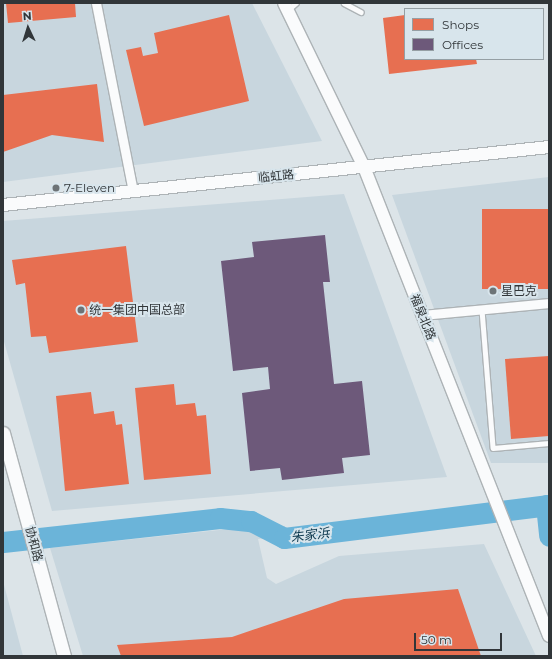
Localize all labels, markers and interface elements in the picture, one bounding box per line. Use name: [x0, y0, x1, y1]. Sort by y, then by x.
north arrow: [8, 8, 48, 48]
legend: [404, 8, 544, 60]
text: N: [22, 9, 32, 23]
text: Shops: [442, 17, 479, 32]
text: Offices: [442, 37, 483, 52]
street label: 临虹路: [257, 167, 295, 185]
place label: 7-Eleven: [64, 181, 115, 195]
marker: 7-Eleven: [51, 183, 61, 193]
place label: 星巴克: [501, 284, 537, 298]
marker: 星巴克: [488, 286, 498, 296]
street label: 福泉北路: [407, 292, 439, 342]
place label: 统一集团中国总部: [89, 303, 185, 317]
marker: 统一集团中国总部: [76, 305, 86, 315]
street label: 协和路: [22, 525, 46, 563]
water label: 朱家浜: [290, 525, 330, 545]
scale bar: [416, 625, 504, 651]
text: 50 m: [421, 632, 452, 647]

